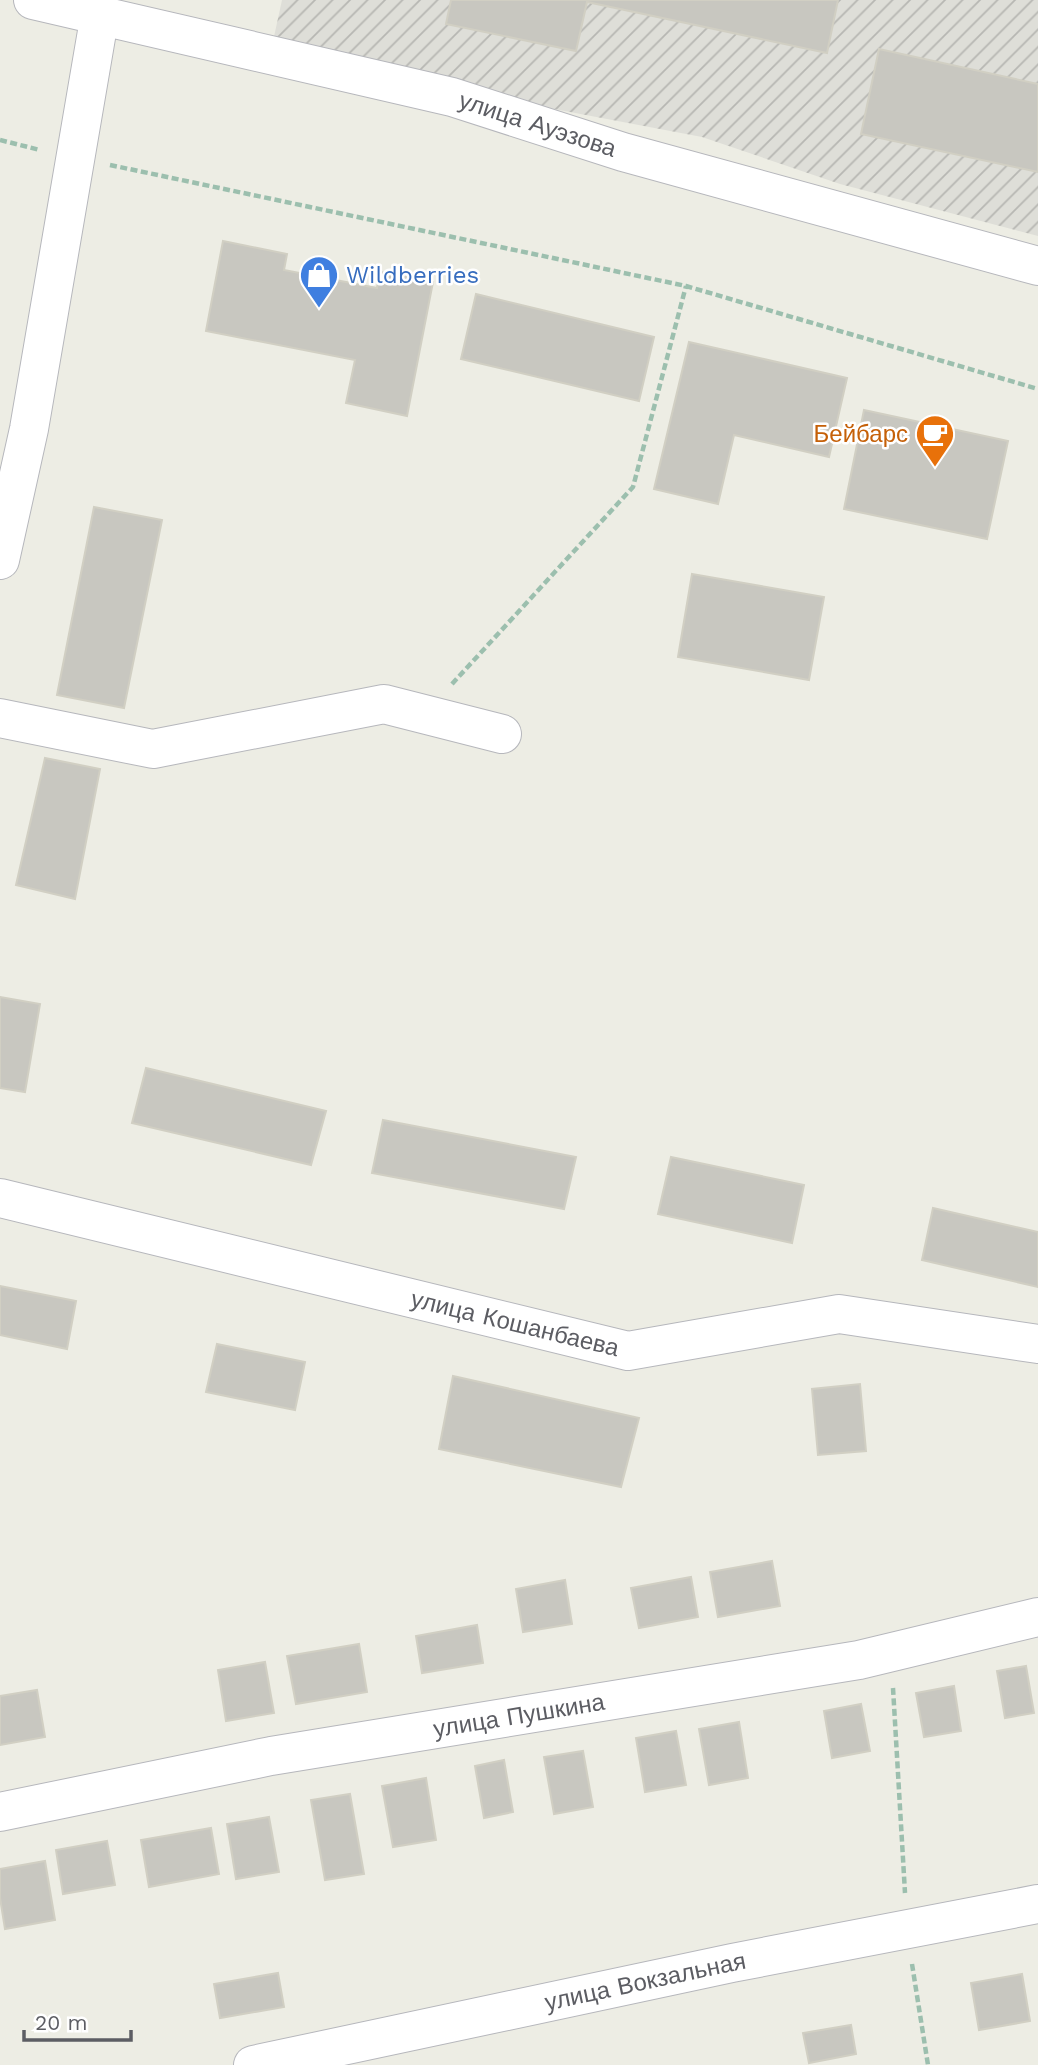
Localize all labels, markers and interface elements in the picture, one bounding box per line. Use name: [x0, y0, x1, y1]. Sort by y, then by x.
street label: улица Ауэзова: [455, 86, 620, 163]
shop icon: Wildberries: [298, 254, 340, 309]
place label: Wildberries: [346, 261, 479, 289]
cafe icon: Бейбарс: [914, 413, 956, 468]
place label: Бейбарс: [814, 420, 908, 448]
street label: улица Кошанбаева: [408, 1285, 622, 1362]
street label: улица Пушкина: [431, 1688, 607, 1743]
street label: улица Вокзальная: [542, 1947, 748, 2017]
scale bar: [24, 1998, 131, 2042]
text: 20 m: [35, 2010, 87, 2035]

